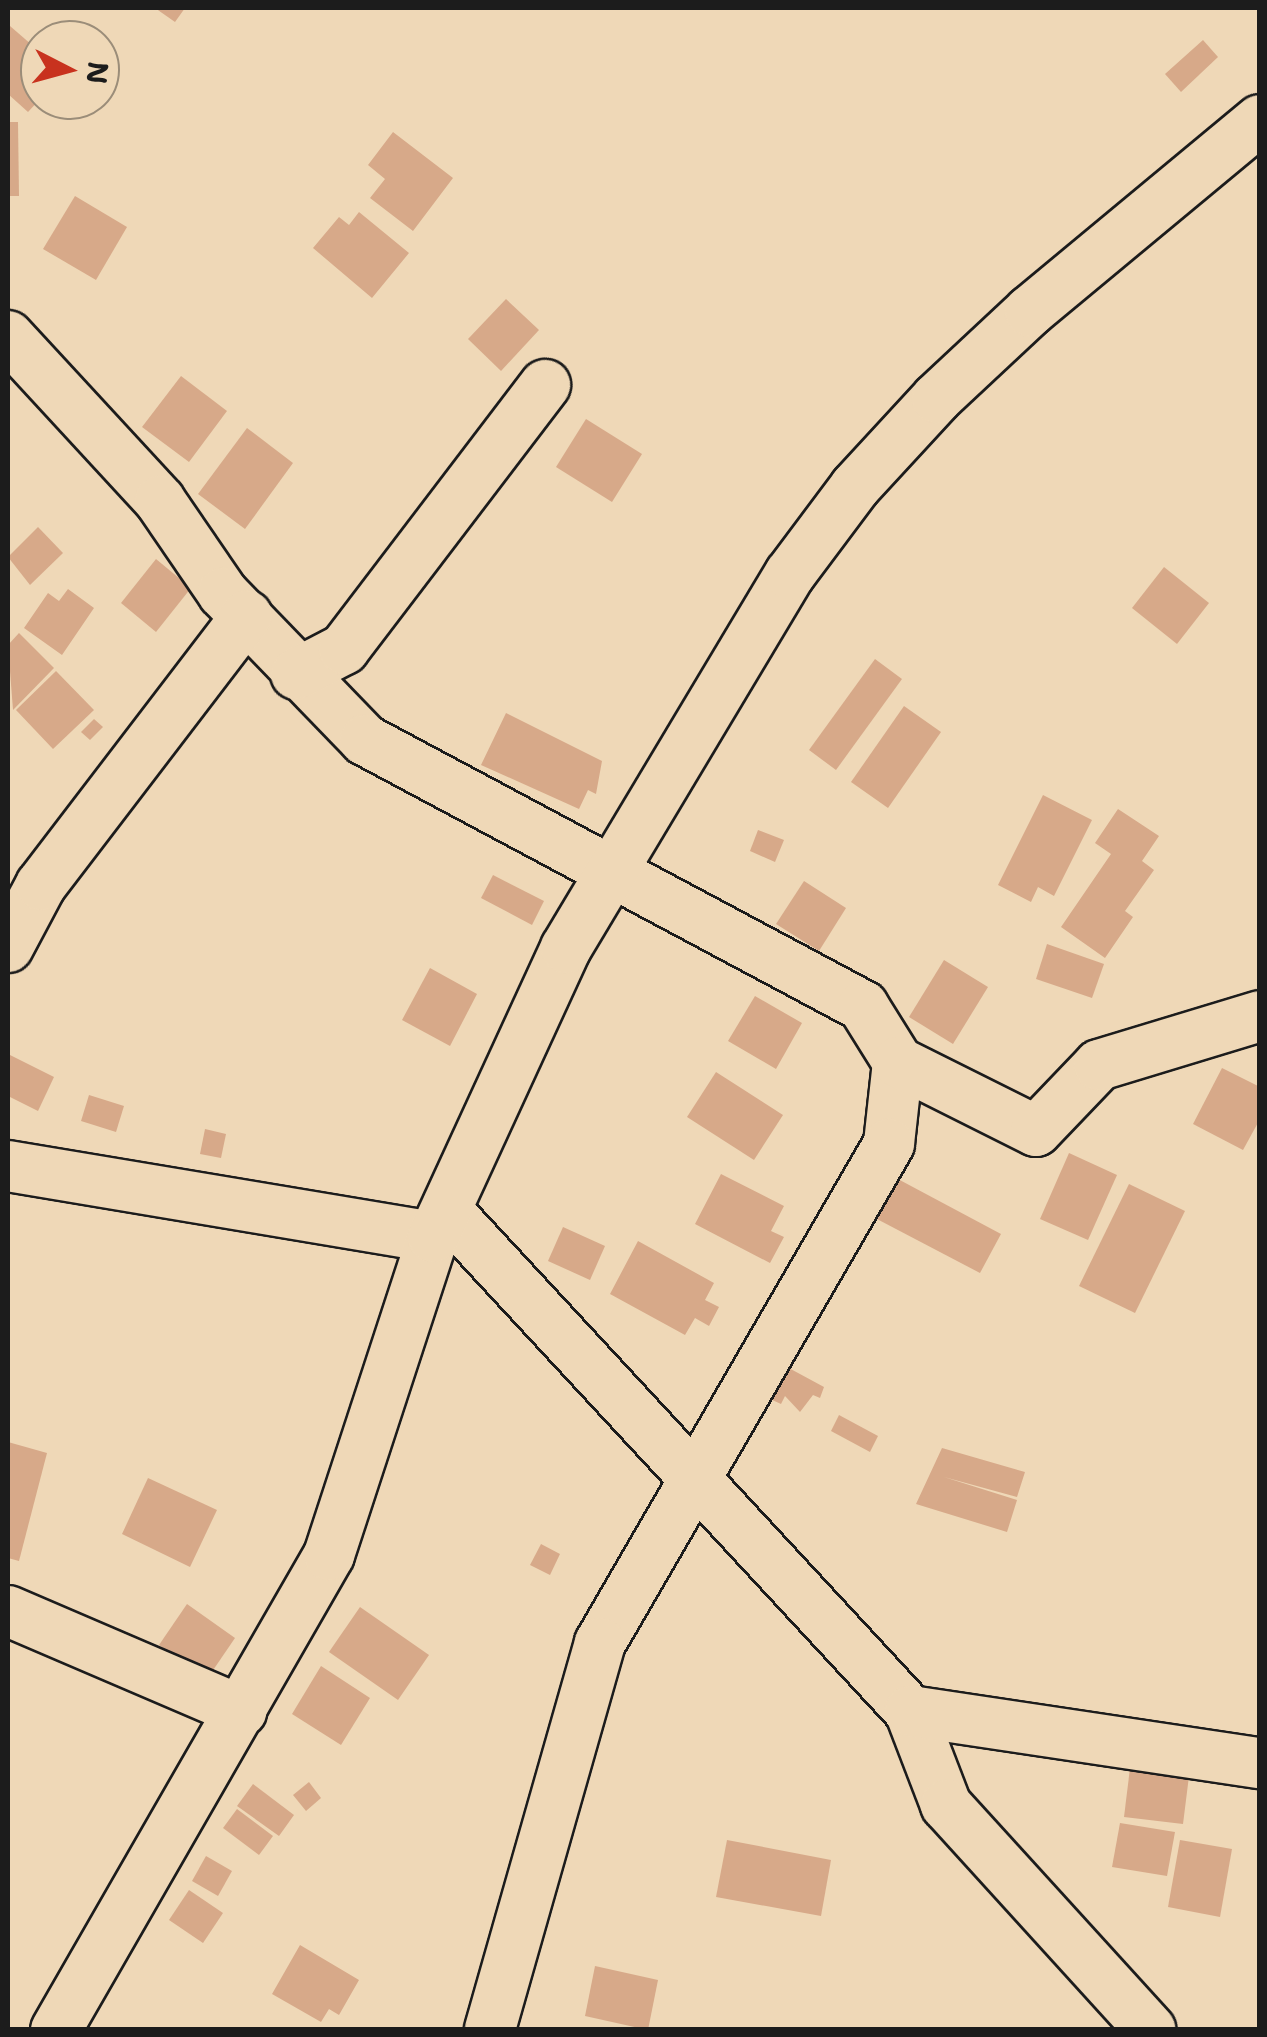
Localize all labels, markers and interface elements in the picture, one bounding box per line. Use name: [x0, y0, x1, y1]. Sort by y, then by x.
north arrow: [20, 20, 120, 120]
text: N: [78, 60, 118, 86]

